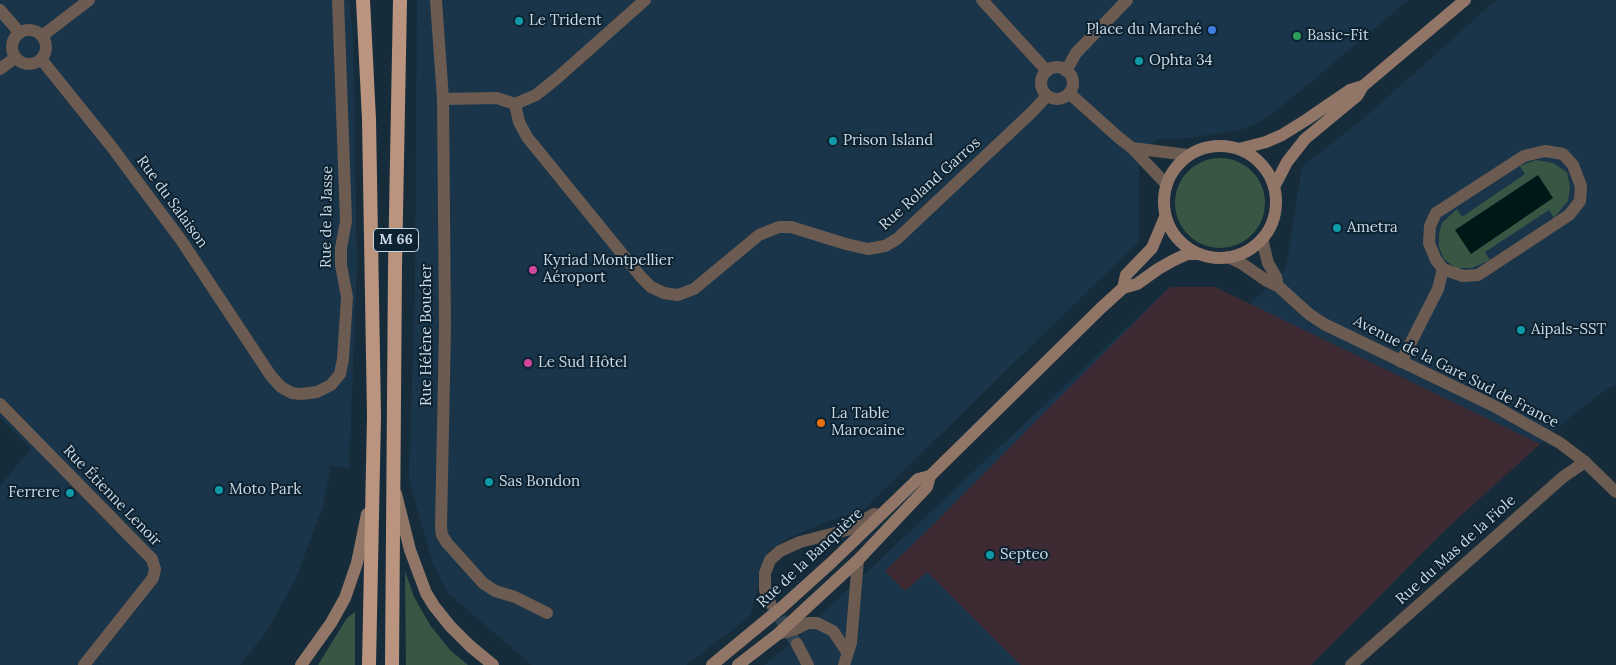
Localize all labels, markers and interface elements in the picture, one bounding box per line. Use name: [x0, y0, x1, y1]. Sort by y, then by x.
place label: Le Trident: [529, 12, 602, 30]
marker: Le Trident: [513, 15, 525, 27]
place label: Place du Marché: [1086, 21, 1202, 39]
marker: Place du Marché: [1206, 24, 1218, 36]
place label: Basic-Fit: [1307, 27, 1369, 45]
marker: Basic-Fit: [1291, 30, 1303, 42]
place label: Ophta 34: [1149, 52, 1213, 70]
marker: Ophta 34: [1133, 55, 1145, 67]
place label: Prison Island: [843, 132, 933, 150]
street label: Rue Roland Garros: [876, 134, 984, 234]
marker: Prison Island: [827, 135, 839, 147]
street label: Rue du Salaison: [133, 152, 211, 252]
street label: Rue de la Jasse: [317, 166, 337, 268]
place label: Ametra: [1347, 219, 1398, 237]
marker: Ametra: [1331, 222, 1343, 234]
road number: M 66: [374, 228, 418, 252]
place label: Kyriad Montpellier Aéroport: [543, 252, 673, 287]
street label: Rue Hélène Boucher: [418, 264, 436, 406]
marker: Kyriad Montpellier Aéroport: [527, 264, 539, 276]
street label: Avenue de la Gare Sud de France: [1350, 312, 1562, 432]
place label: Aipals-SST: [1531, 321, 1606, 339]
marker: Aipals-SST: [1515, 324, 1527, 336]
place label: Le Sud Hôtel: [538, 354, 627, 372]
marker: Le Sud Hôtel: [522, 357, 534, 369]
place label: La Table Marocaine: [831, 405, 905, 440]
marker: La Table Marocaine: [815, 417, 827, 429]
street label: Rue Étienne Lenoir: [59, 442, 165, 550]
place label: Sas Bondon: [499, 473, 580, 491]
marker: Sas Bondon: [483, 476, 495, 488]
place label: Moto Park: [229, 481, 301, 499]
place label: Ferrere: [8, 484, 60, 502]
marker: Moto Park: [213, 484, 225, 496]
marker: Ferrere: [64, 487, 76, 499]
street label: Rue du Mas de la Fiole: [1392, 491, 1520, 609]
street label: Rue de la Banquière: [753, 504, 867, 612]
place label: Septeo: [1000, 546, 1048, 564]
marker: Septeo: [984, 549, 996, 561]

